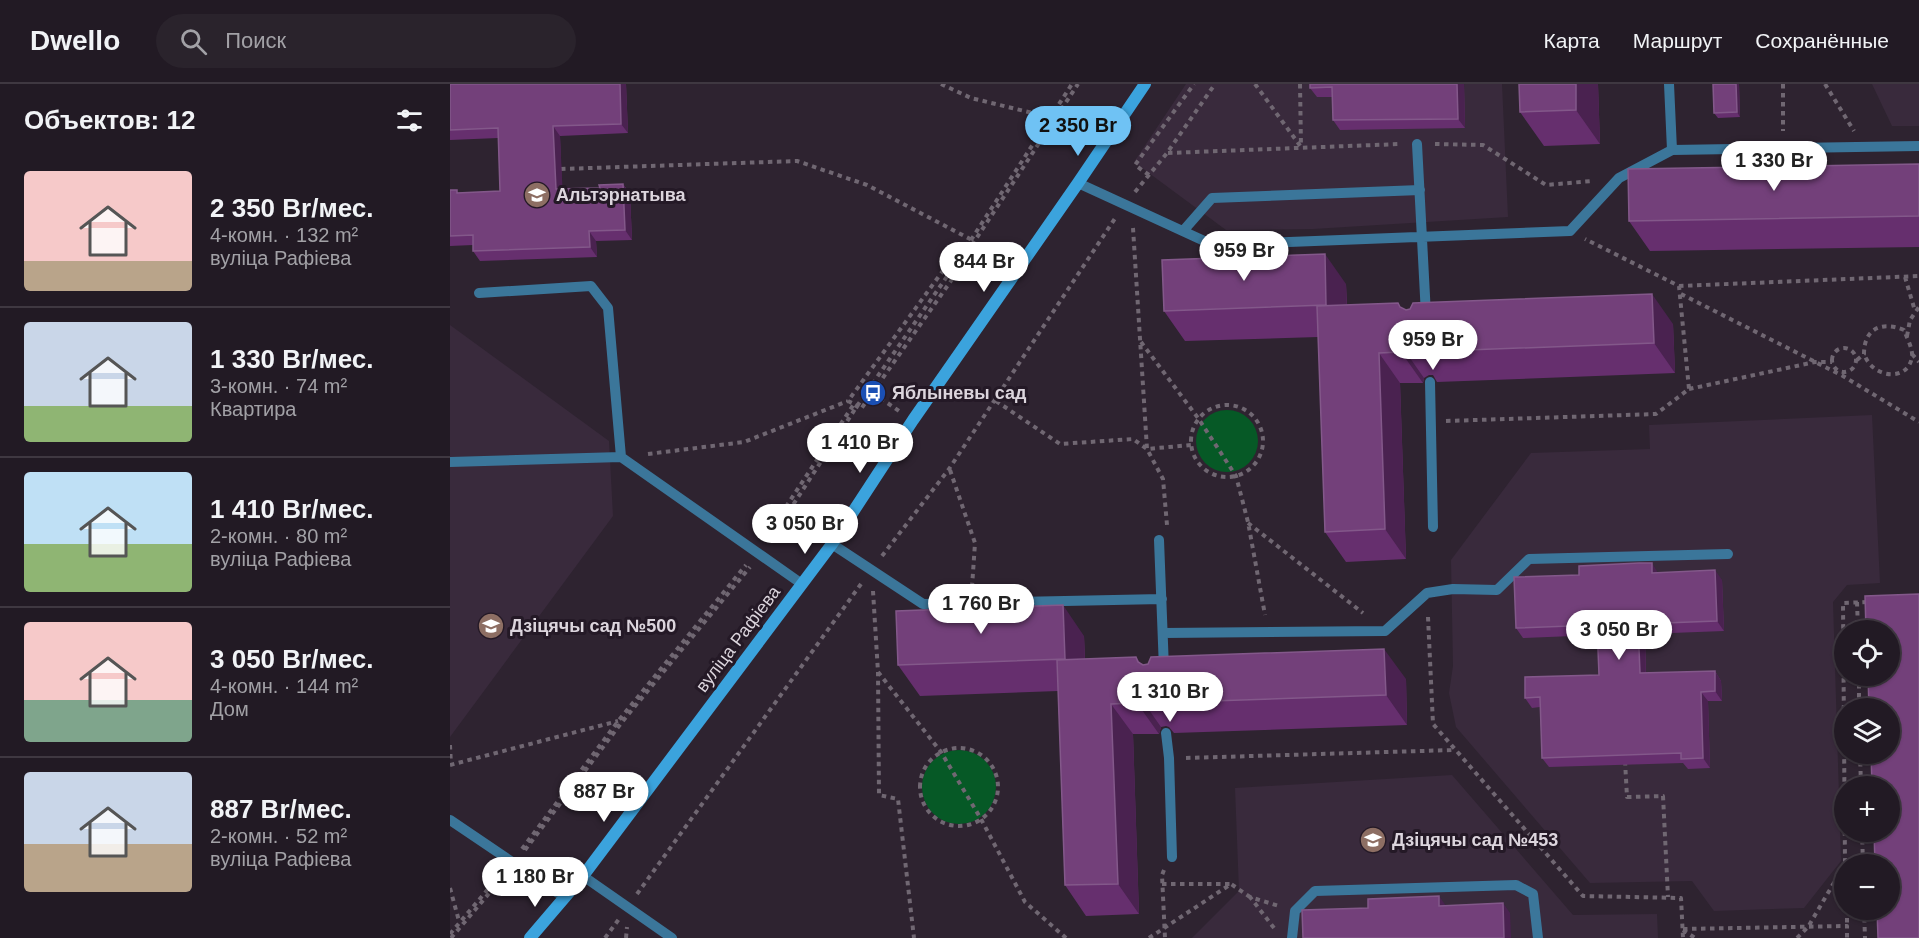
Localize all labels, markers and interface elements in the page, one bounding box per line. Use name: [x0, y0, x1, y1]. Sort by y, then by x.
search box: [156, 14, 576, 68]
text: Dwello: [30, 25, 120, 56]
icon: search: [177, 25, 210, 58]
text: Поиск: [225, 28, 286, 53]
text: Карта: [1544, 29, 1600, 52]
text: Маршрут: [1633, 29, 1722, 52]
text: Сохранённые: [1755, 29, 1889, 52]
icon: filters: [393, 104, 426, 137]
text: Объектов: 12: [24, 105, 195, 135]
pin: 2 350 Br: [1016, 106, 1140, 157]
text: 2 350 Br: [1039, 114, 1117, 136]
pin: 1 330 Br: [1712, 141, 1836, 192]
text: 1 330 Br: [1735, 149, 1813, 171]
school or university icon: Альтэрнатыва: [522, 180, 552, 210]
place label: Альтэрнатыва: [556, 185, 687, 205]
text: 2 350 Br/мес.: [210, 193, 373, 223]
icon: home: [72, 195, 144, 267]
text: 4-комн. · 132 m²: [210, 224, 358, 246]
pin: 959 Br: [1195, 231, 1293, 282]
text: 959 Br: [1213, 239, 1275, 261]
pin: 844 Br: [935, 242, 1033, 293]
text: вуліца Рафіева: [210, 247, 351, 269]
text: 844 Br: [953, 250, 1015, 272]
pin: 959 Br: [1384, 320, 1482, 371]
text: 959 Br: [1402, 328, 1464, 350]
text: 1 330 Br/мес.: [210, 344, 373, 374]
icon: home: [72, 346, 144, 418]
text: 3-комн. · 74 m²: [210, 375, 347, 397]
bus stop icon: Яблыневы сад: [858, 378, 888, 408]
place label: Яблыневы сад: [892, 383, 1027, 403]
text: Квартира: [210, 398, 296, 420]
pin: 1 410 Br: [798, 423, 922, 474]
text: 1 410 Br: [821, 431, 899, 453]
text: 1 410 Br/мес.: [210, 494, 373, 524]
icon: home: [72, 496, 144, 568]
pin: 3 050 Br: [743, 504, 867, 555]
text: 3 050 Br: [766, 512, 844, 534]
text: 2-комн. · 80 m²: [210, 525, 347, 547]
text: вуліца Рафіева: [210, 548, 351, 570]
street label: вуліца Рафіева: [692, 581, 785, 696]
pin: 1 760 Br: [919, 584, 1043, 635]
text: 1 760 Br: [942, 592, 1020, 614]
pin: 3 050 Br: [1557, 610, 1681, 661]
school or university icon: Дзіцячы сад №500: [476, 611, 506, 641]
place label: Дзіцячы сад №500: [510, 616, 676, 636]
text: 3 050 Br: [1580, 618, 1658, 640]
map controls: [1834, 620, 1900, 920]
button: locate: [1834, 620, 1900, 686]
text: 3 050 Br/мес.: [210, 644, 373, 674]
icon: home: [72, 646, 144, 718]
pin: 1 310 Br: [1108, 672, 1232, 723]
text: 4-комн. · 144 m²: [210, 675, 358, 697]
text: 1 310 Br: [1131, 680, 1209, 702]
text: Дом: [210, 698, 249, 720]
button: layers: [1834, 698, 1900, 764]
pin: 887 Br: [555, 772, 653, 823]
button: +: [1834, 776, 1900, 842]
text: 887 Br: [573, 780, 635, 802]
text: 887 Br/мес.: [210, 794, 352, 824]
icon: home: [72, 796, 144, 868]
text: 2-комн. · 52 m²: [210, 825, 347, 847]
school or university icon: Дзіцячы сад №453: [1358, 825, 1388, 855]
place label: Дзіцячы сад №453: [1392, 830, 1558, 850]
text: вуліца Рафіева: [210, 848, 351, 870]
button: −: [1834, 854, 1900, 920]
pin: 1 180 Br: [473, 857, 597, 908]
text: 1 180 Br: [496, 865, 574, 887]

